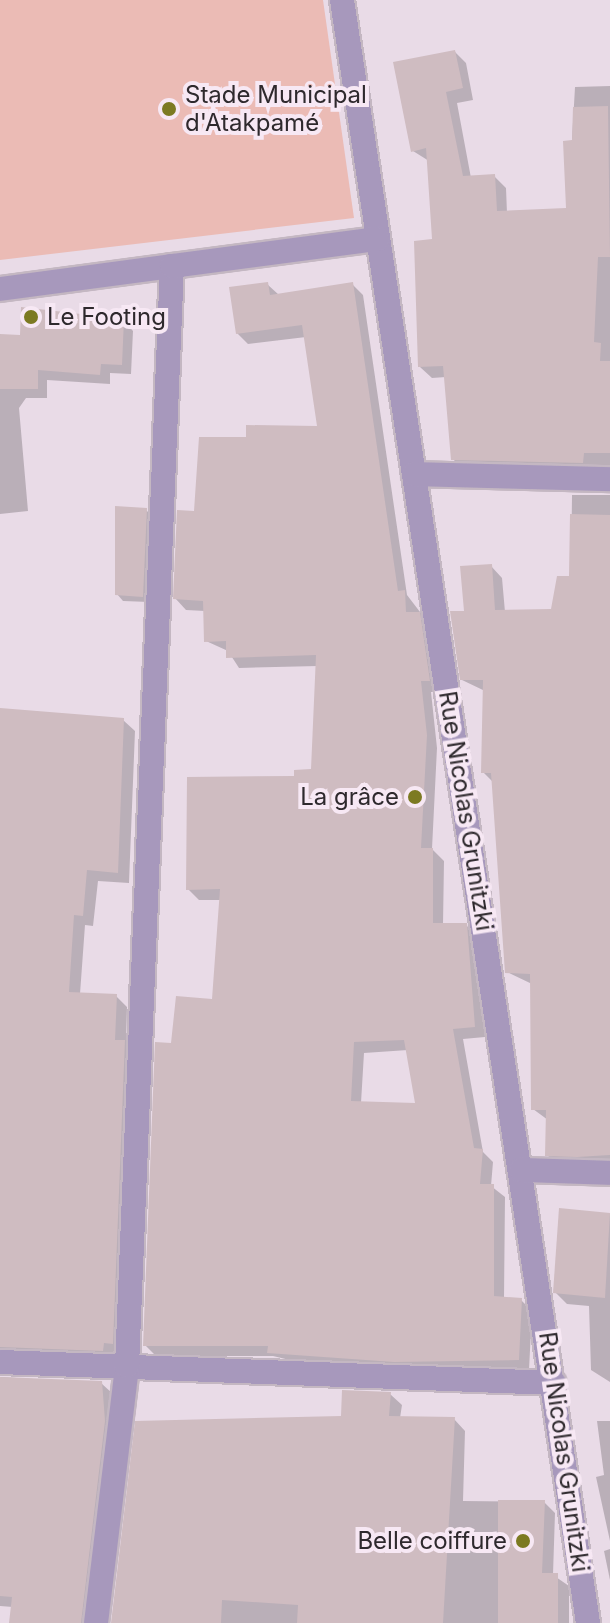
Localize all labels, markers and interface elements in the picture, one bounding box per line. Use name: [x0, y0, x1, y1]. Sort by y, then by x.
place label: Stade Municipal d'Atakpamé: [185, 81, 367, 137]
marker: Stade Municipal d'Atakpamé: [160, 100, 178, 118]
place label: Le Footing: [47, 303, 166, 331]
marker: Le Footing: [22, 308, 40, 326]
street label: Rue Nicolas Grunitzki: [433, 689, 499, 933]
place label: La grâce: [300, 783, 399, 811]
marker: La grâce: [406, 788, 424, 806]
street label: Rue Nicolas Grunitzki: [533, 1330, 595, 1574]
place label: Belle coiffure: [357, 1527, 507, 1555]
marker: Belle coiffure: [514, 1532, 532, 1550]

